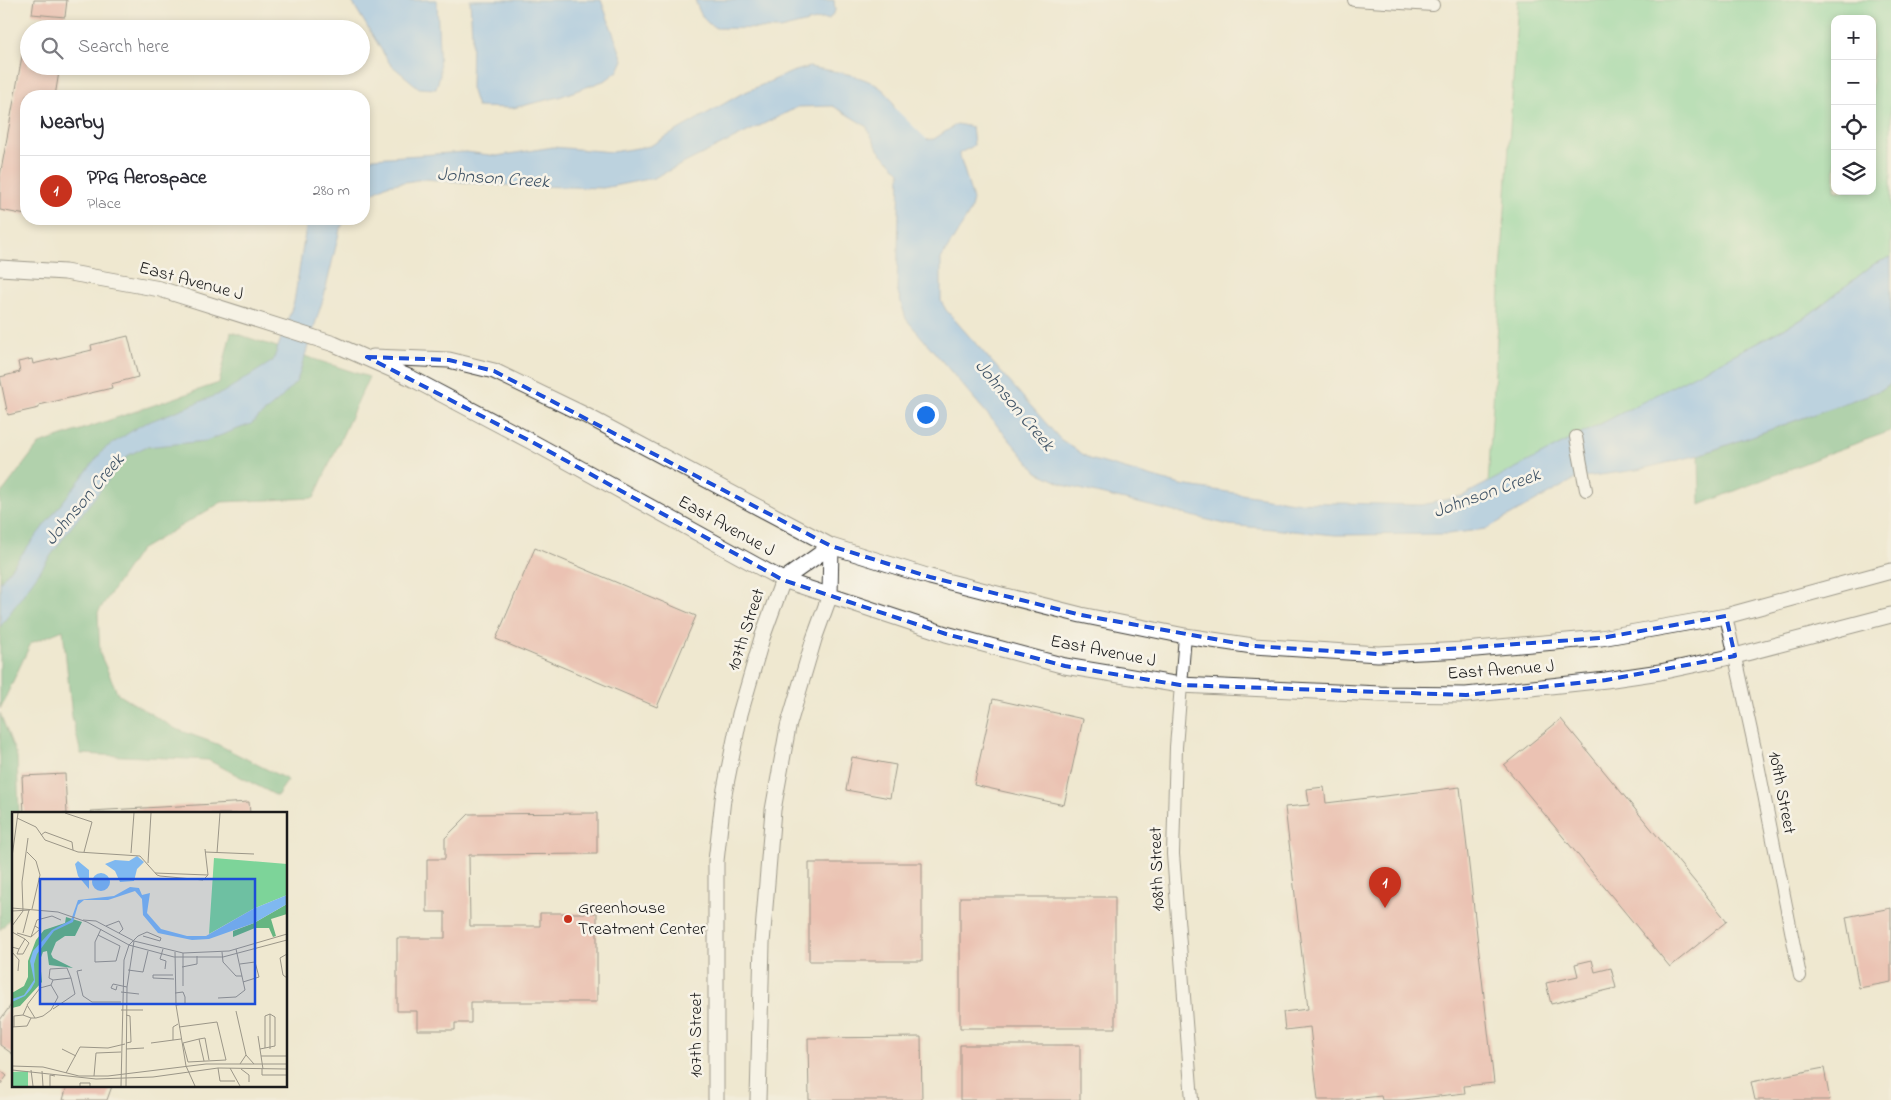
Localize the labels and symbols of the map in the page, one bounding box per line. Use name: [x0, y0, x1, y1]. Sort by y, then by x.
water label: Johnson Creek: [436, 162, 551, 196]
street label: East Avenue J: [136, 256, 246, 308]
water label: Johnson Creek: [968, 354, 1061, 458]
your location: [913, 402, 939, 428]
water label: Johnson Creek: [39, 448, 132, 552]
water label: Johnson Creek: [1430, 462, 1545, 526]
street label: East Avenue J: [673, 490, 779, 564]
street label: 107th Street: [721, 585, 773, 675]
street label: East Avenue J: [1048, 629, 1158, 675]
street label: East Avenue J: [1446, 654, 1556, 688]
street label: 109th Street: [1760, 750, 1802, 836]
inset map: [12, 812, 288, 1088]
street label: 108th Street: [1144, 826, 1172, 912]
pin: 1: [1369, 867, 1401, 908]
place label: Greenhouse Treatment Center: [578, 896, 706, 943]
marker: Greenhouse Treatment Center: [562, 913, 574, 925]
street label: 107th Street: [684, 992, 710, 1078]

